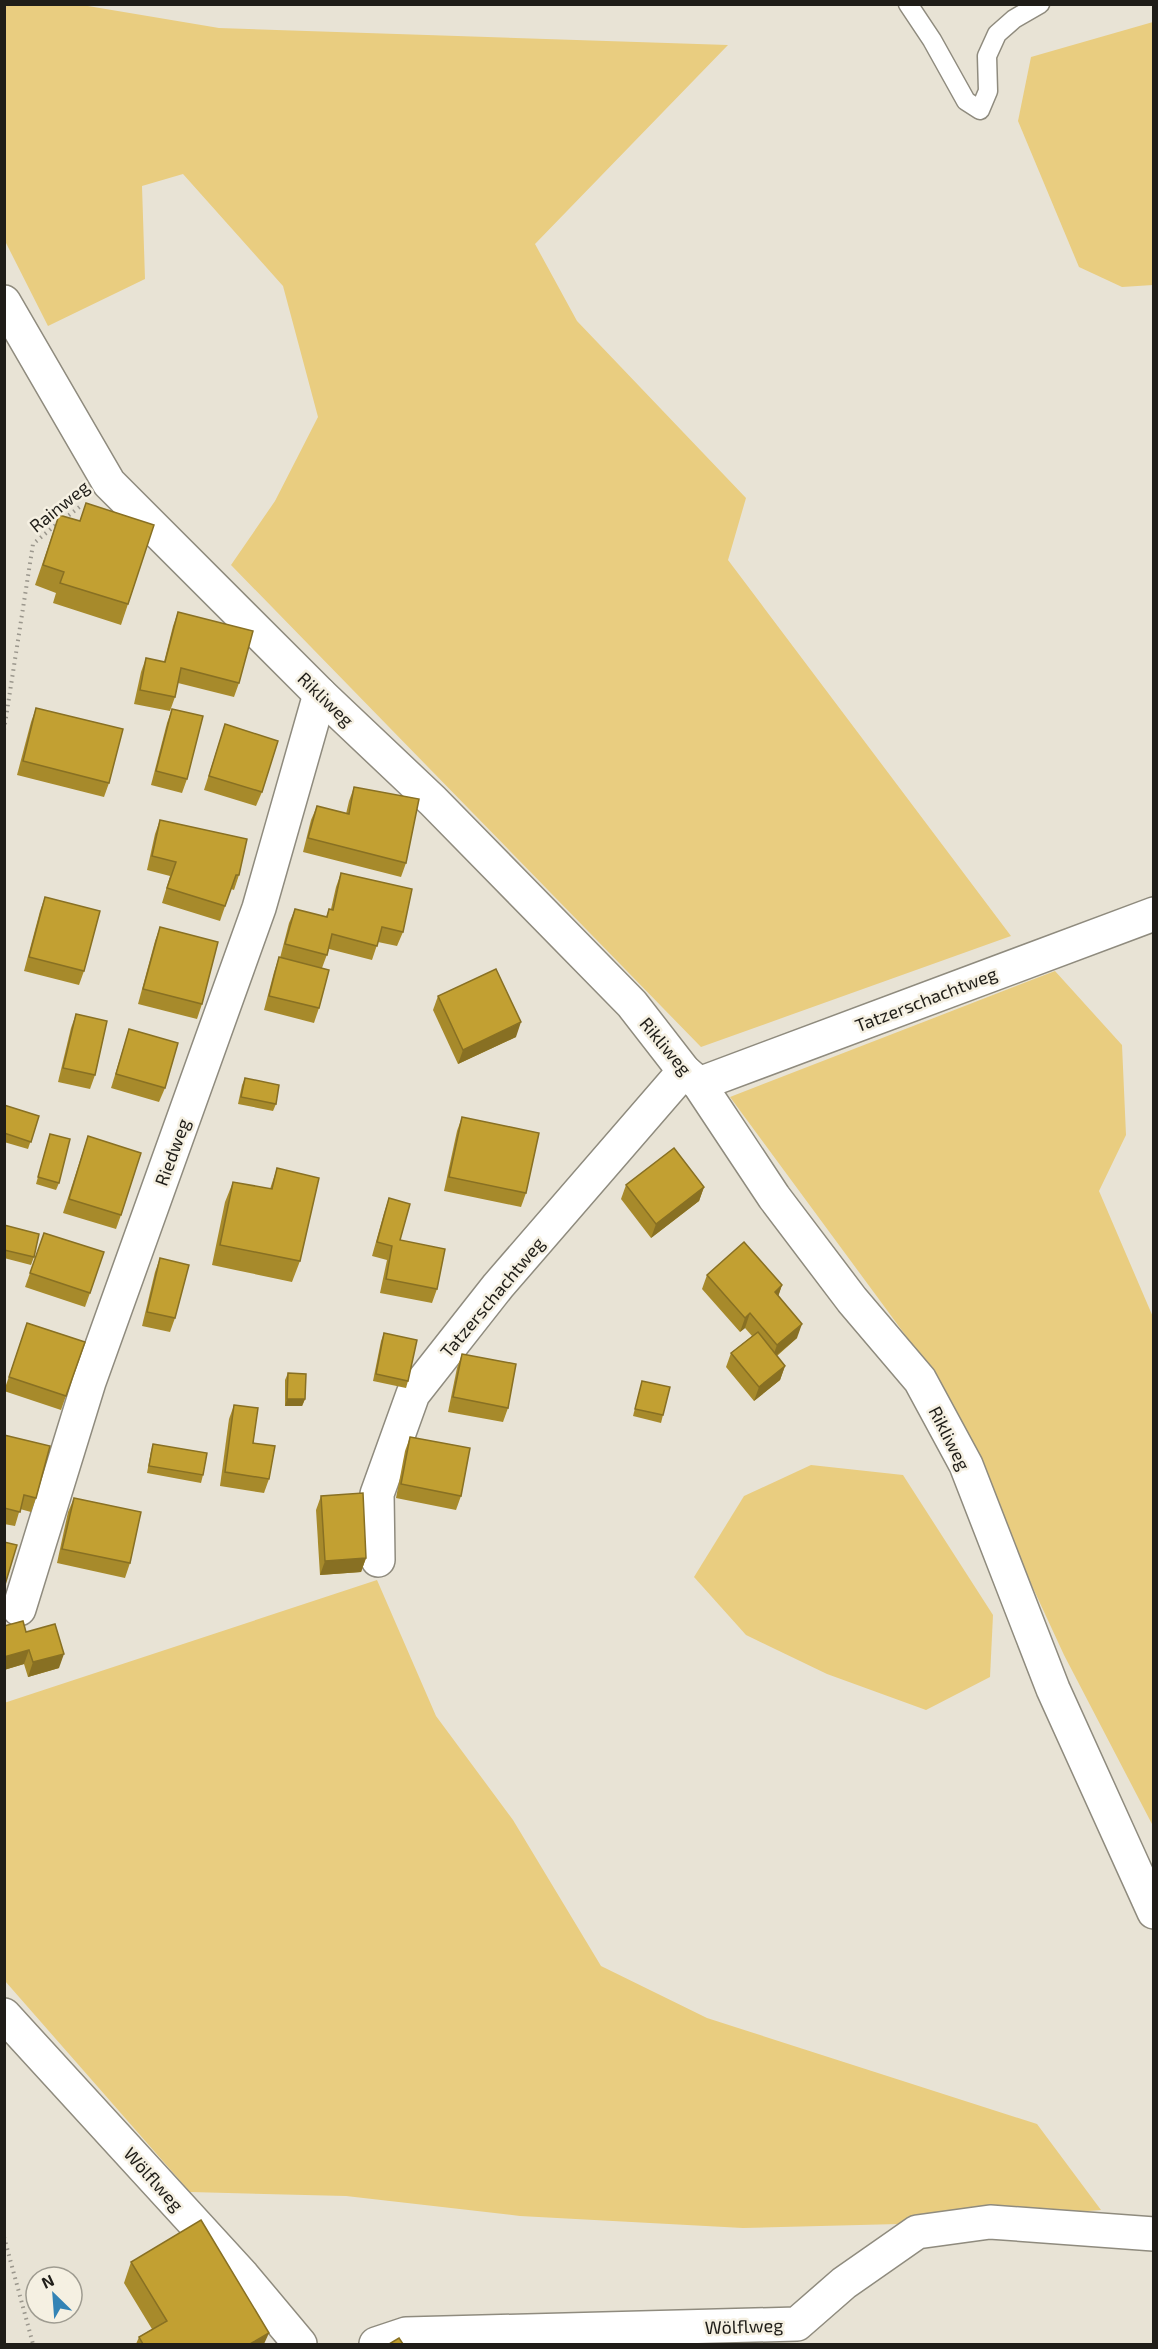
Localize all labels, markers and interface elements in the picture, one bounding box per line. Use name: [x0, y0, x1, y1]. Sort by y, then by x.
street label: Rainweg: [25, 475, 93, 537]
street label: Rikliweg: [294, 667, 358, 731]
street label: Tatzerschachtweg: [852, 962, 1000, 1036]
street label: Rikliweg: [635, 1012, 697, 1080]
street label: Riedweg: [150, 1115, 194, 1189]
street label: Tatzerschachtweg: [435, 1232, 549, 1362]
street label: Rikliweg: [925, 1402, 975, 1474]
street label: Wölflweg: [120, 2142, 188, 2216]
north arrow: [24, 2265, 84, 2325]
text: N: [38, 2270, 57, 2292]
street label: Wölflweg: [704, 2314, 784, 2338]

